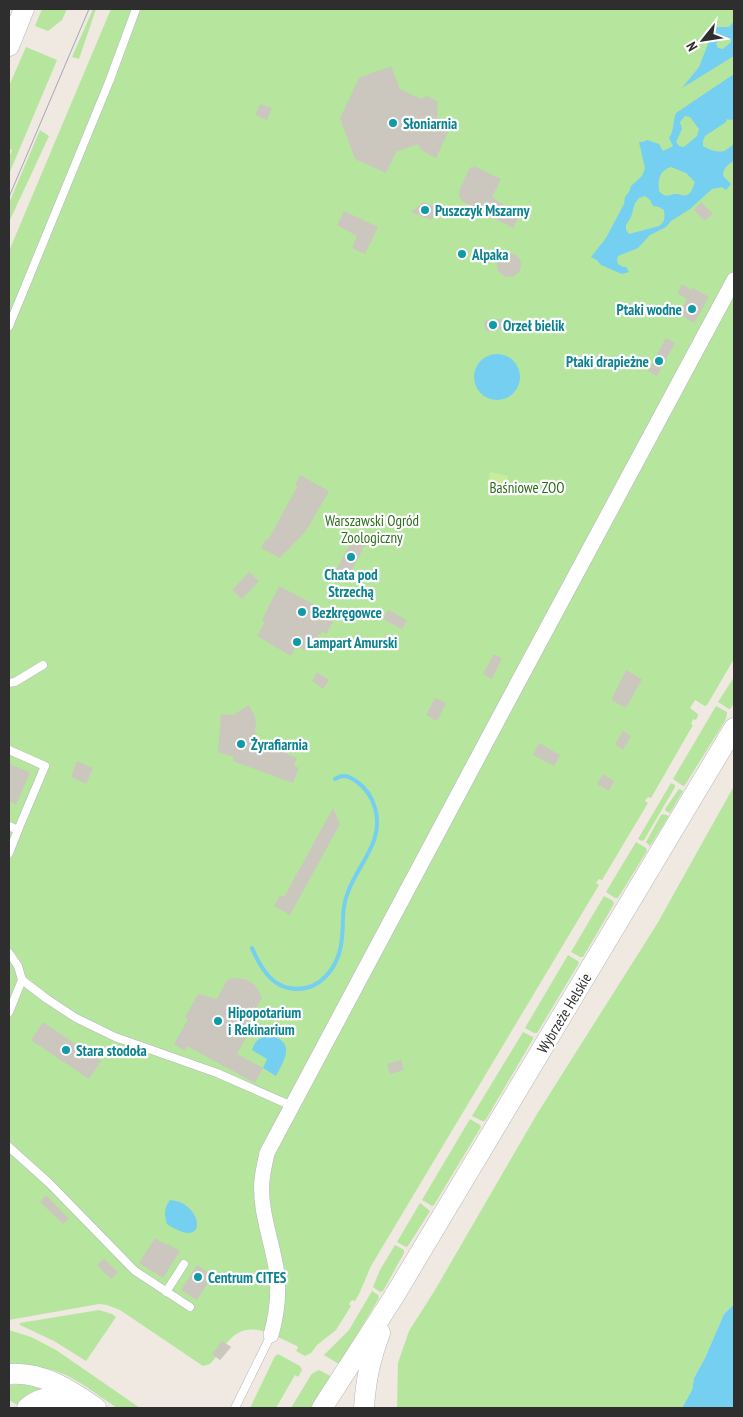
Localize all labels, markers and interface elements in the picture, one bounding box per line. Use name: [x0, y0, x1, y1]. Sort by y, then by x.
north arrow: [678, 15, 728, 65]
text: N: [682, 39, 701, 54]
place label: Słoniarnia: [403, 114, 457, 133]
marker: Słoniarnia: [387, 117, 399, 129]
place label: Puszczyk Mszarny: [435, 201, 530, 220]
marker: Puszczyk Mszarny: [419, 204, 431, 216]
place label: Alpaka: [471, 245, 508, 264]
marker: Alpaka: [456, 248, 468, 260]
place label: Ptaki wodne: [616, 300, 682, 319]
marker: Ptaki wodne: [686, 303, 698, 315]
place label: Orzeł bielik: [503, 316, 565, 335]
marker: Orzeł bielik: [487, 319, 499, 331]
place label: Ptaki drapieżne: [566, 352, 649, 371]
marker: Ptaki drapieżne: [653, 355, 665, 367]
park label: Baśniowe ZOO: [490, 478, 564, 497]
park label: Warszawski Ogród Zoologiczny: [325, 511, 419, 547]
marker: Chata pod Strzechą: [345, 551, 357, 563]
place label: Chata pod Strzechą: [324, 565, 378, 601]
place label: Bezkręgowce: [312, 603, 382, 622]
marker: Bezkręgowce: [296, 606, 308, 618]
place label: Lampart Amurski: [307, 633, 397, 652]
marker: Lampart Amurski: [291, 636, 303, 648]
place label: Żyrafiarnia: [251, 735, 308, 754]
marker: Żyrafiarnia: [235, 738, 247, 750]
street label: Wybrzeże Helskie: [533, 969, 595, 1057]
place label: Hipopotarium i Rekinarium: [228, 1003, 301, 1039]
marker: Hipopotarium i Rekinarium: [212, 1015, 224, 1027]
place label: Stara stodoła: [76, 1041, 147, 1060]
marker: Stara stodoła: [60, 1044, 72, 1056]
place label: Centrum CITES: [208, 1268, 287, 1287]
marker: Centrum CITES: [192, 1271, 204, 1283]

